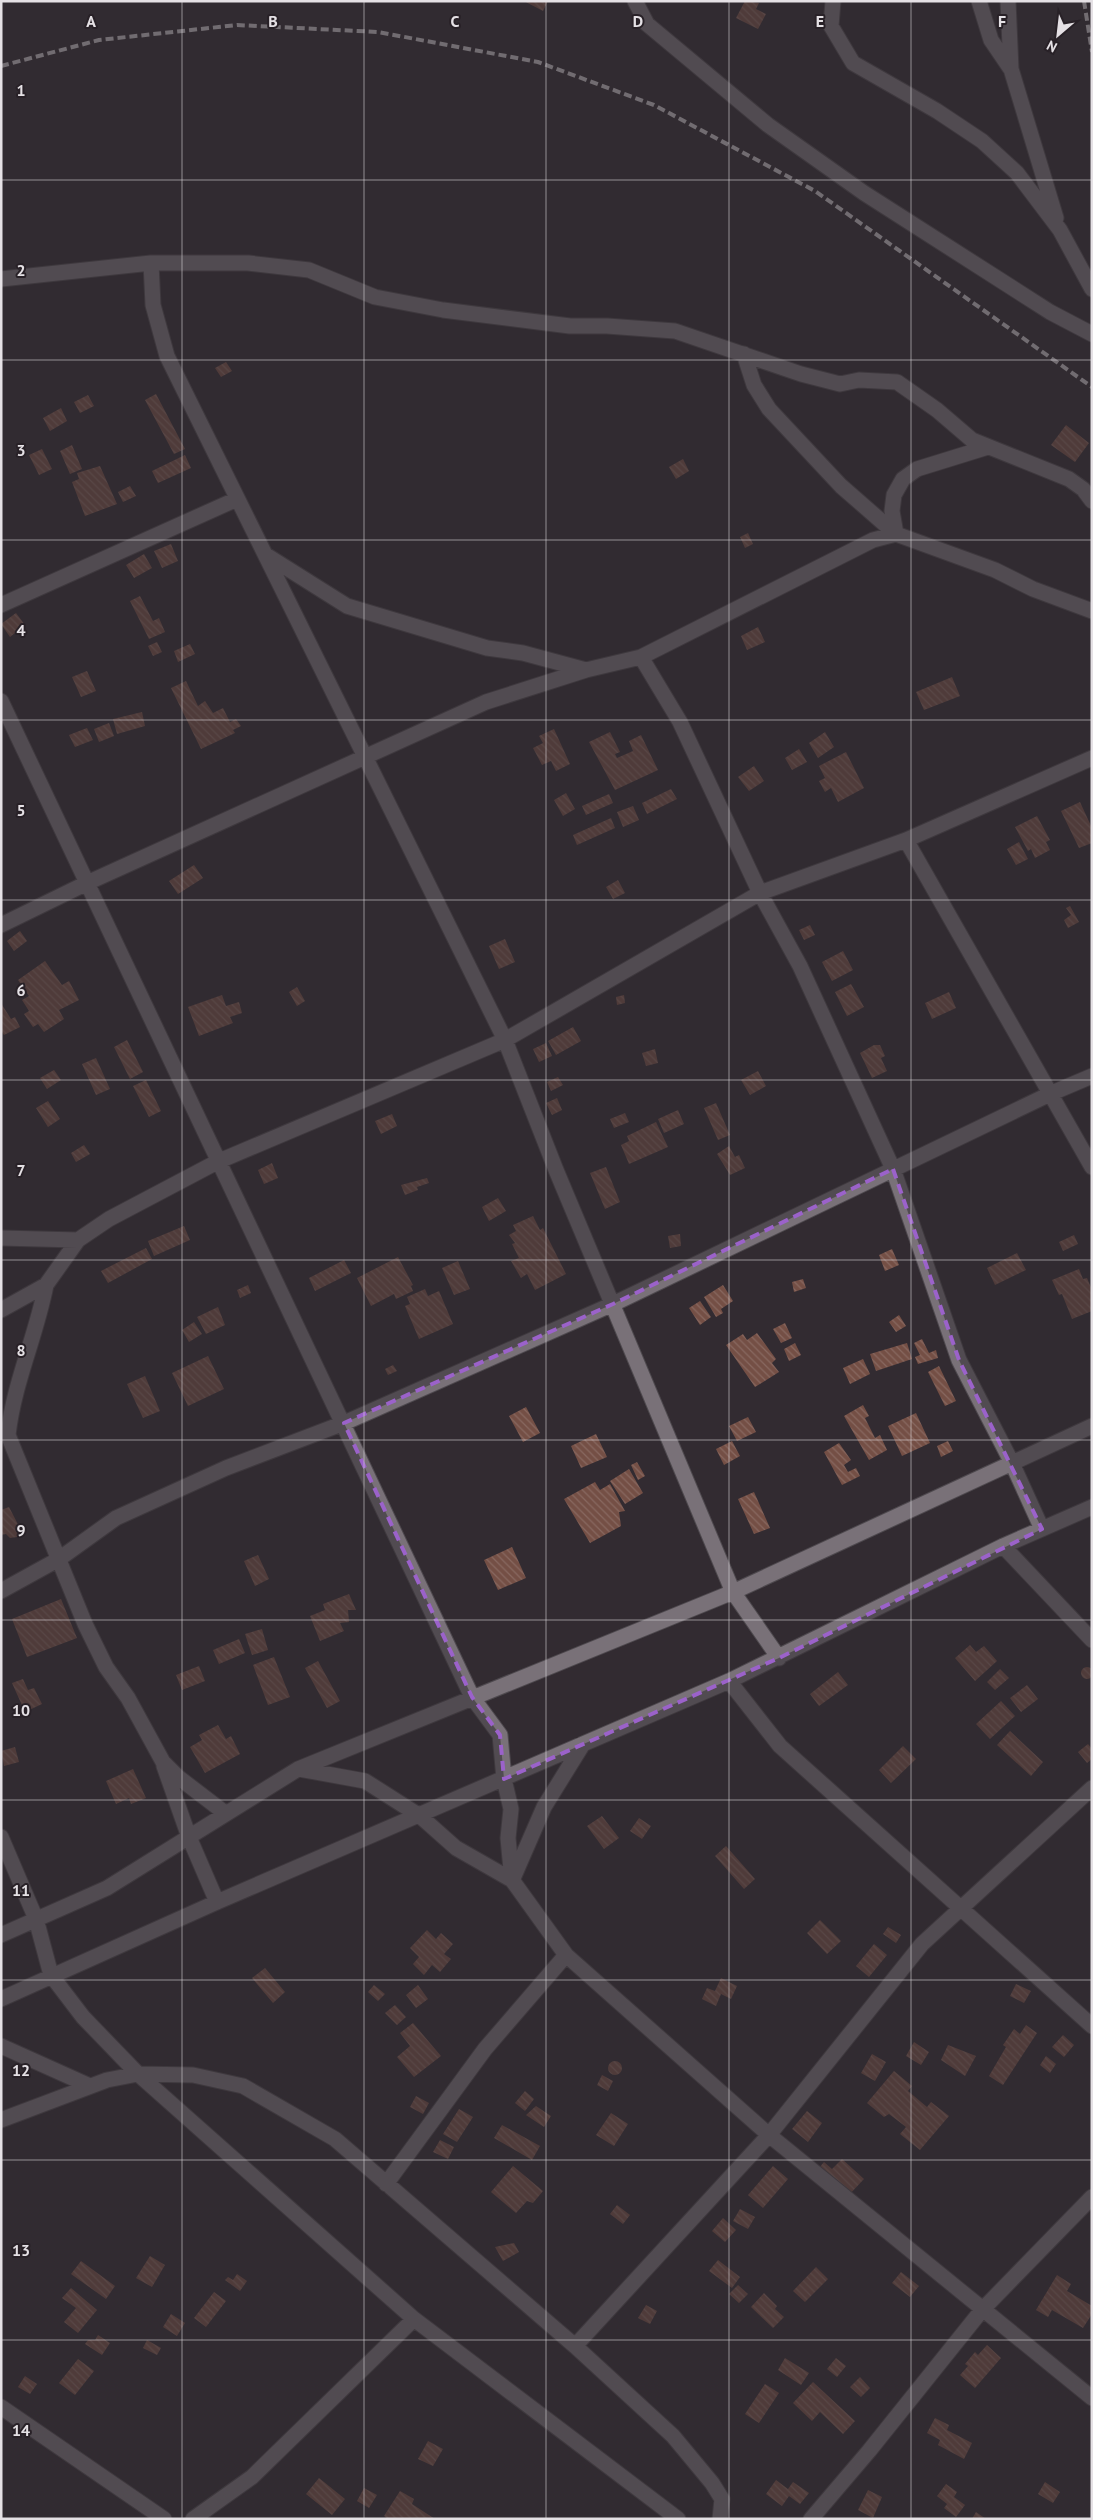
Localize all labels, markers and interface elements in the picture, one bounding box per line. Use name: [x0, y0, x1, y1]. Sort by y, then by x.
north arrow: [1033, 10, 1083, 60]
text: A: [86, 11, 96, 31]
text: B: [268, 11, 278, 31]
text: C: [451, 11, 460, 31]
text: D: [633, 11, 643, 31]
text: E: [816, 11, 824, 31]
text: F: [998, 11, 1006, 31]
text: N: [1044, 36, 1060, 57]
text: 1: [16, 80, 26, 100]
text: 2: [16, 260, 26, 280]
text: 3: [16, 440, 26, 460]
text: 4: [16, 620, 26, 640]
text: 5: [16, 800, 26, 820]
text: 6: [16, 980, 26, 1000]
text: 7: [16, 1160, 26, 1180]
text: 8: [16, 1340, 26, 1360]
text: 9: [16, 1520, 26, 1540]
text: 10: [12, 1700, 30, 1720]
text: 11: [12, 1880, 30, 1900]
text: 12: [12, 2060, 30, 2080]
text: 13: [12, 2240, 30, 2260]
text: 14: [12, 2420, 30, 2440]

